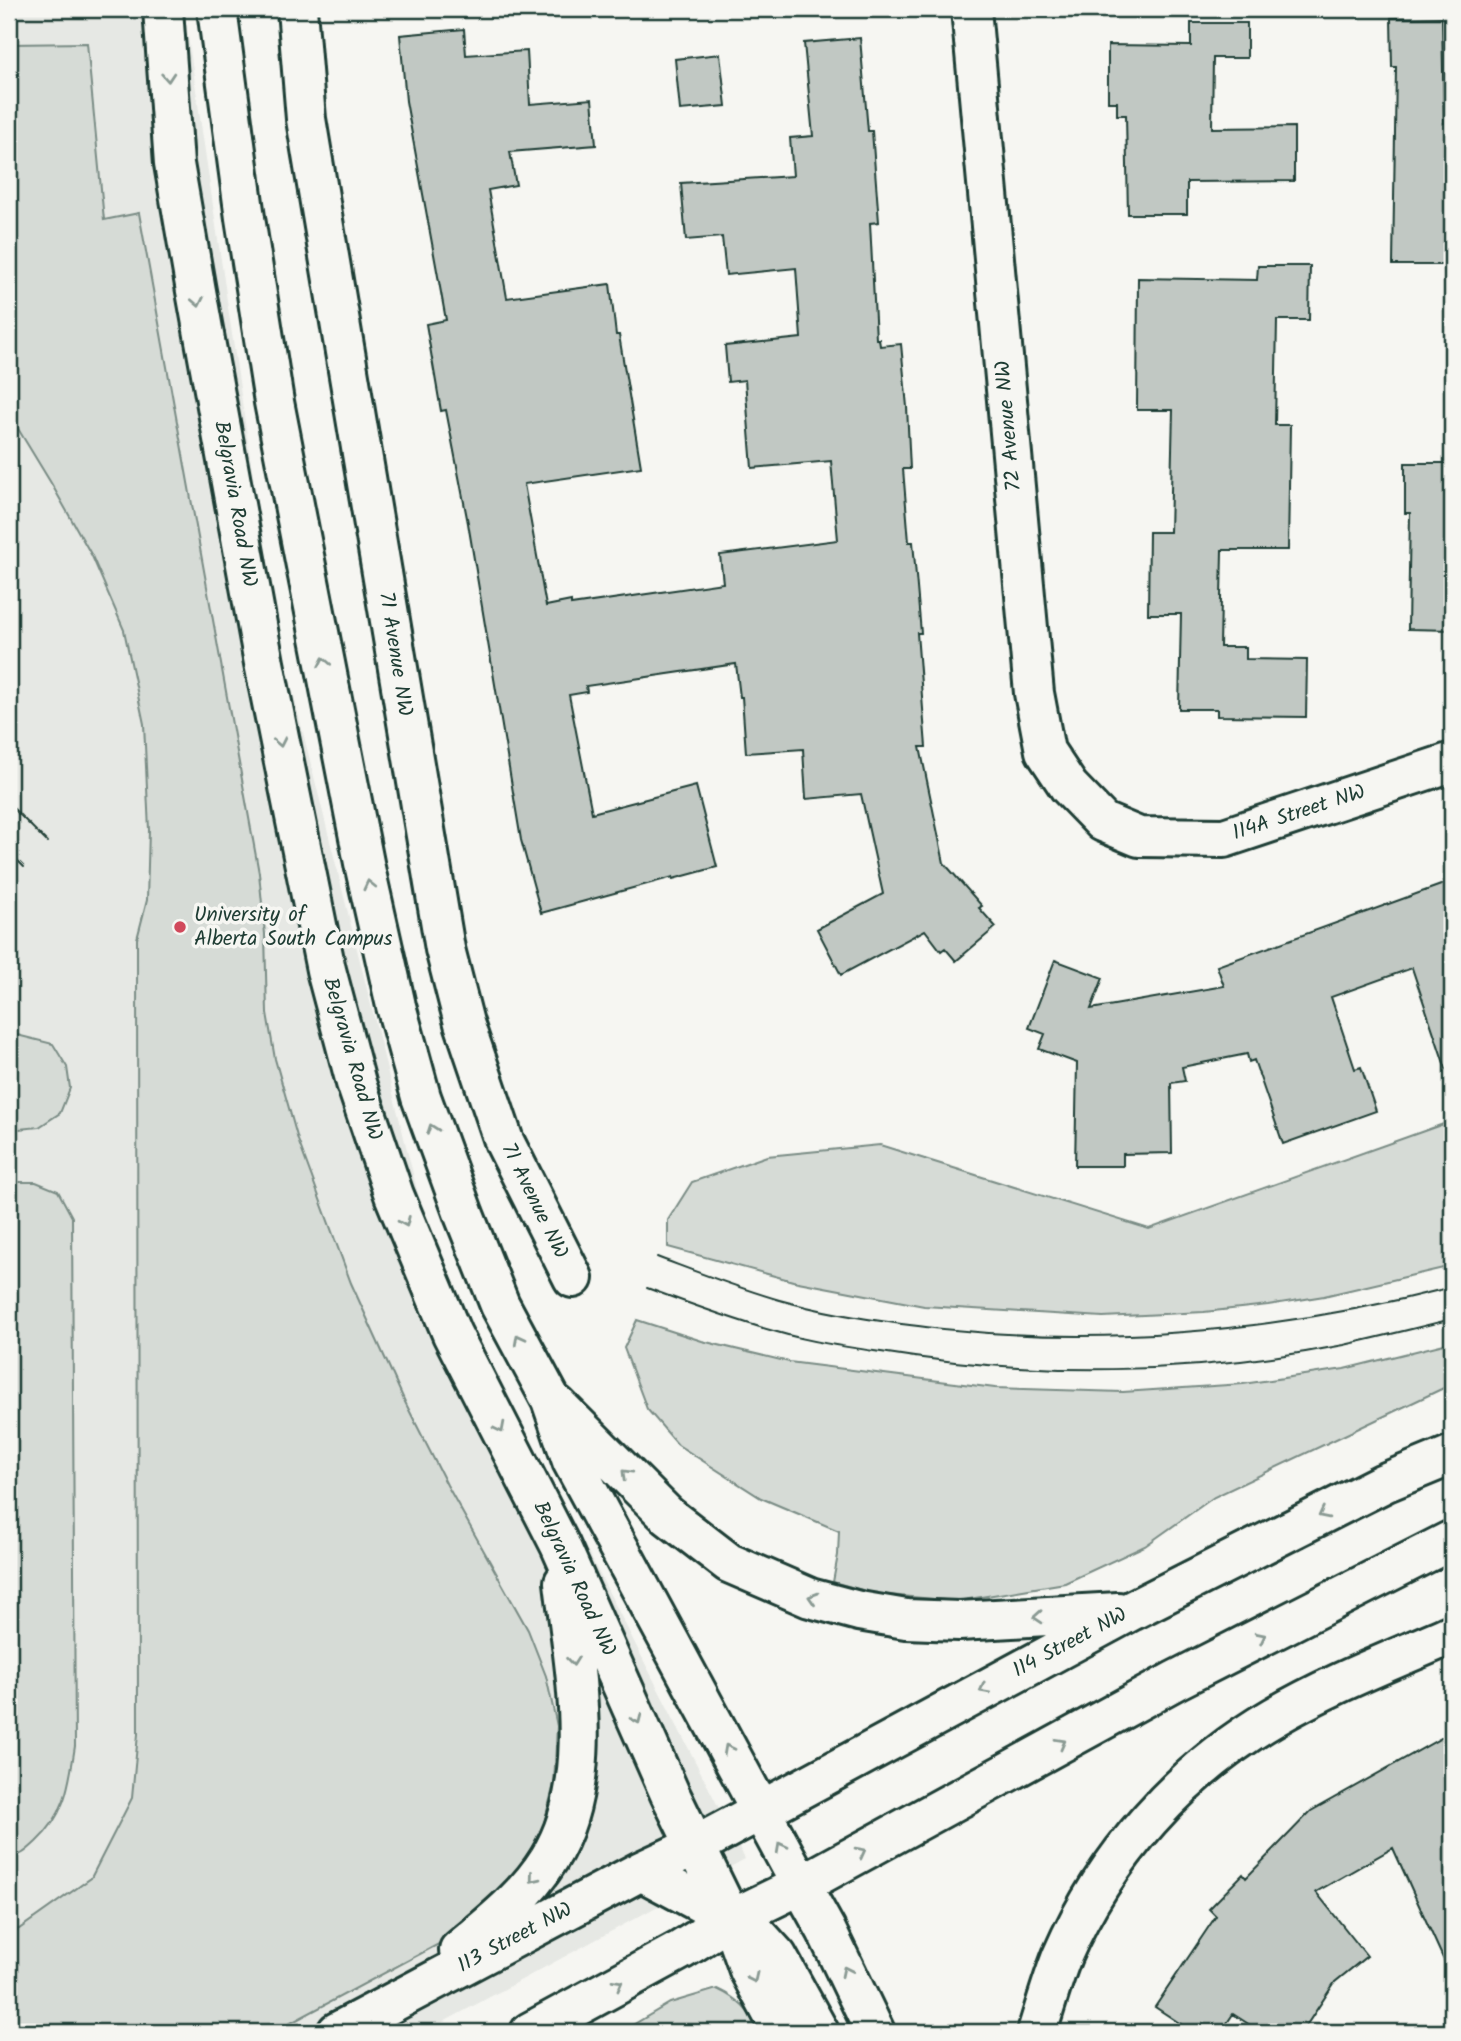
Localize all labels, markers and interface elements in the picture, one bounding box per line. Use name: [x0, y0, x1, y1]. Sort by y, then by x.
one-way arrow: [160, 72, 175, 83]
one-way arrow: [190, 296, 205, 308]
street label: 72 Avenue NW: [987, 359, 1031, 493]
street label: Belgravia Road NW: [204, 418, 266, 590]
street label: 71 Avenue NW: [369, 589, 421, 719]
one-way arrow: [317, 656, 332, 668]
one-way arrow: [272, 736, 287, 748]
street label: 114A Street NW: [1228, 776, 1370, 850]
one-way arrow: [362, 879, 377, 891]
place label: University of Alberta South Campus: [194, 899, 393, 956]
marker: University of Alberta South Campus: [172, 919, 188, 935]
street label: Belgravia Road NW: [313, 974, 391, 1144]
one-way arrow: [427, 1123, 441, 1135]
street label: 71 Avenue NW: [492, 1137, 576, 1265]
one-way arrow: [397, 1214, 411, 1227]
one-way arrow: [514, 1334, 527, 1346]
one-way arrow: [492, 1421, 506, 1433]
one-way arrow: [621, 1470, 634, 1483]
street label: Belgravia Road NW: [524, 1496, 624, 1662]
one-way arrow: [1318, 1505, 1331, 1519]
one-way arrow: [808, 1592, 820, 1606]
street label: 114 Street NW: [1007, 1599, 1133, 1687]
one-way arrow: [1032, 1609, 1043, 1624]
one-way arrow: [1254, 1631, 1267, 1645]
one-way arrow: [566, 1655, 581, 1667]
one-way arrow: [979, 1681, 991, 1694]
one-way arrow: [629, 1712, 643, 1724]
one-way arrow: [1053, 1738, 1066, 1752]
one-way arrow: [723, 1744, 736, 1757]
one-way arrow: [775, 1842, 789, 1854]
one-way arrow: [854, 1847, 866, 1861]
one-way arrow: [530, 1870, 542, 1883]
street label: 113 Street NW: [452, 1894, 578, 1982]
one-way arrow: [840, 1966, 854, 1978]
one-way arrow: [745, 1970, 759, 1983]
one-way arrow: [611, 1979, 623, 1993]

